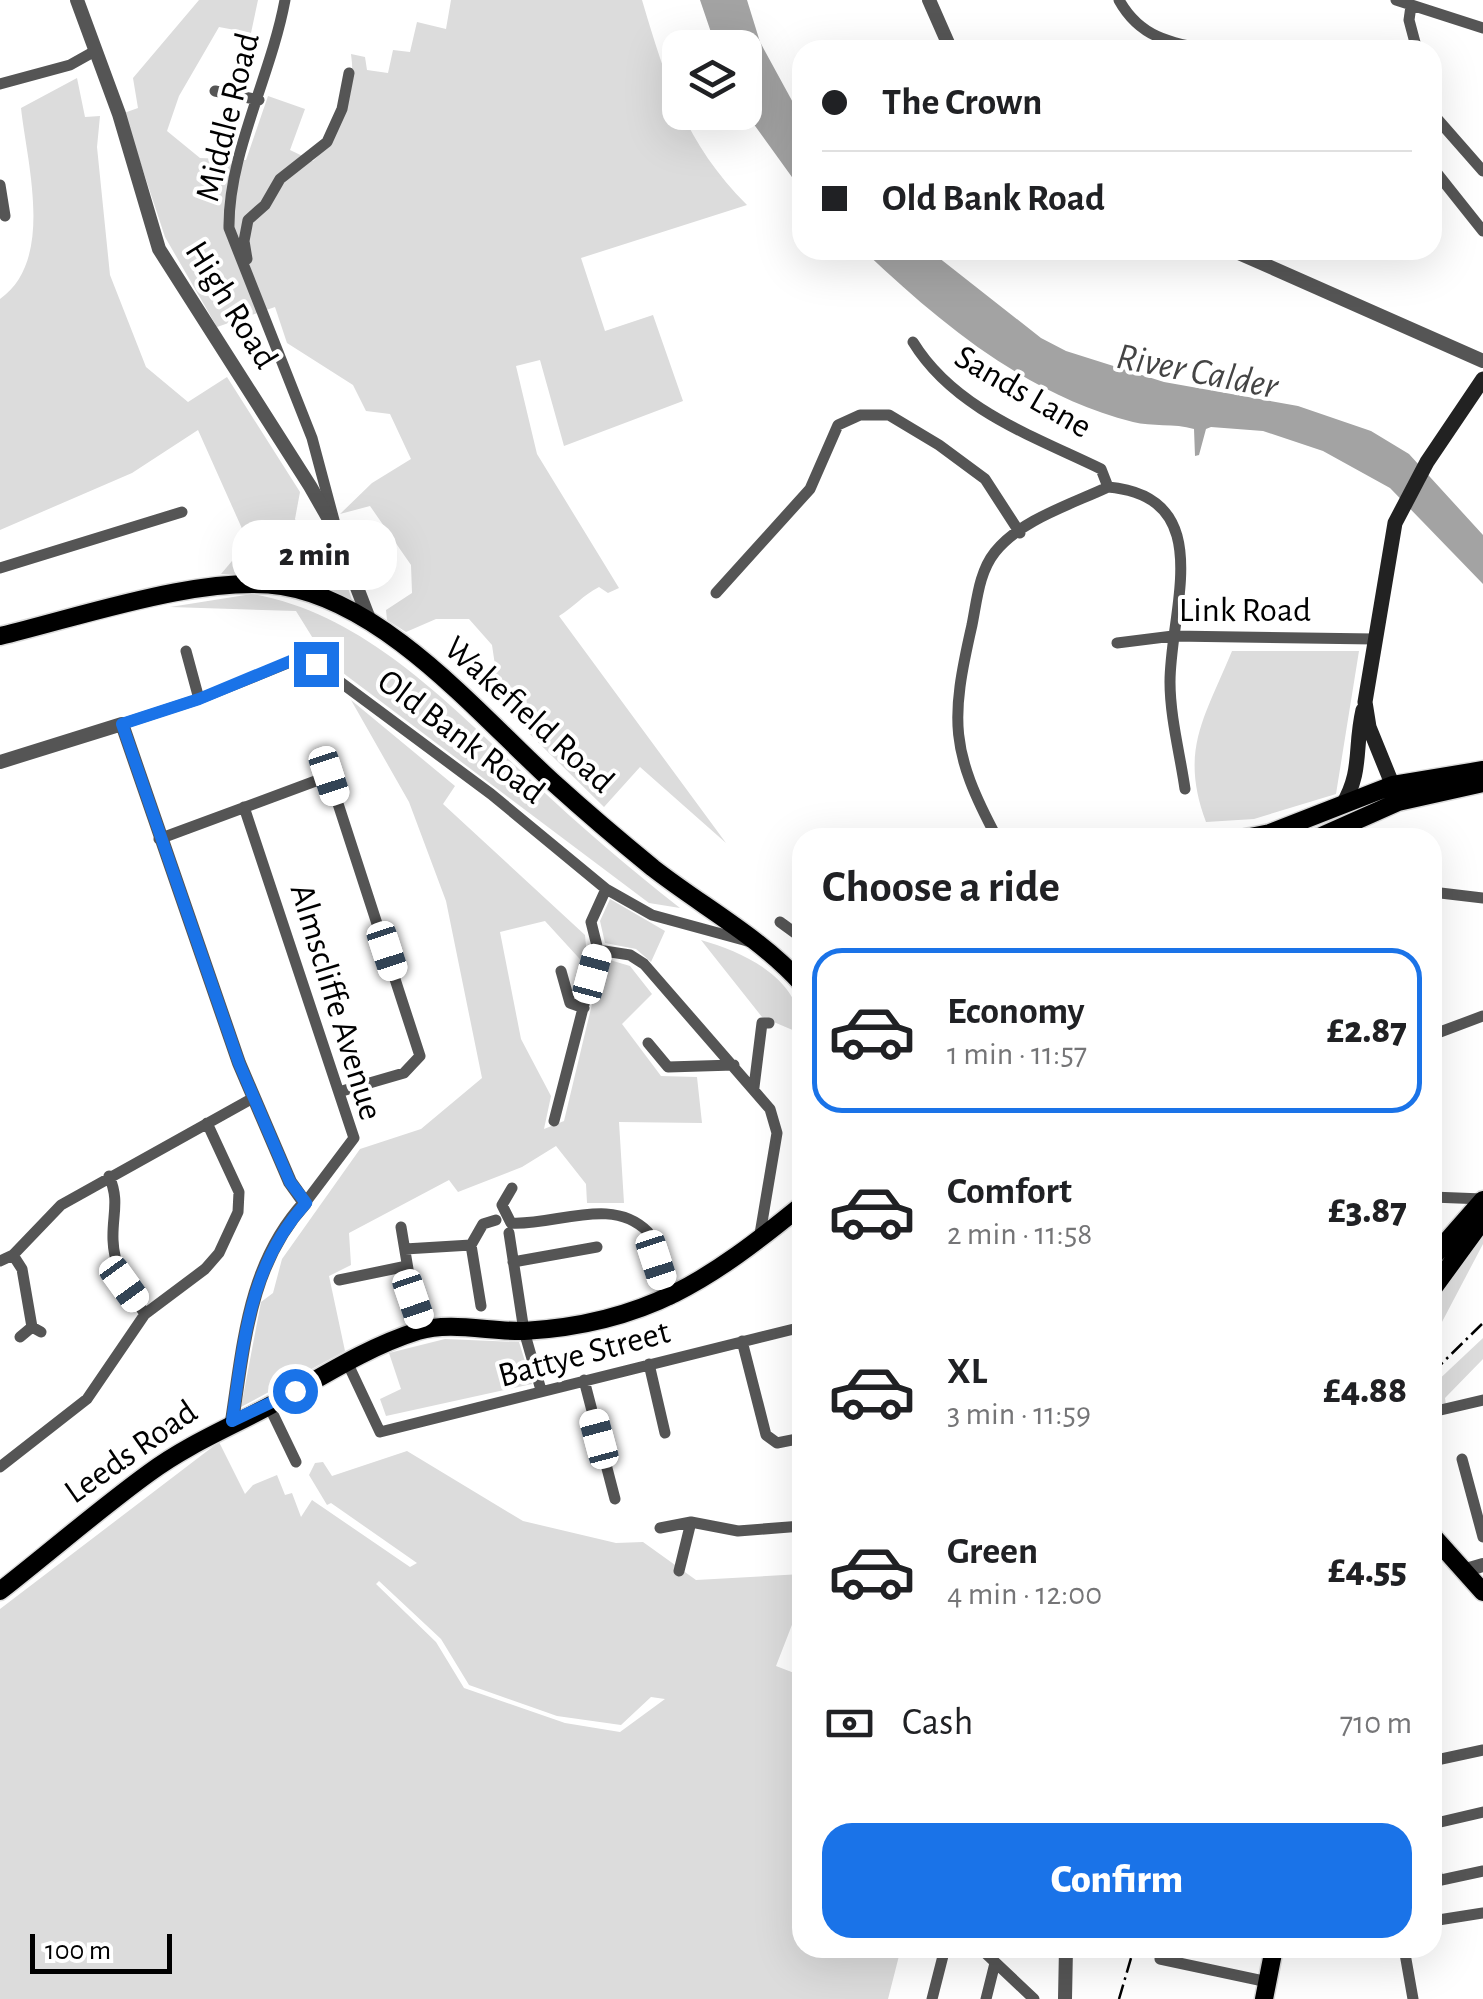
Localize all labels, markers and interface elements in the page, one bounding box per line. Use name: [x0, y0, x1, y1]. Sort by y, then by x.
street label: Middle Road: [190, 29, 266, 205]
map controls: [662, 30, 762, 130]
button: layers: [662, 30, 762, 130]
text: The Crown: [882, 84, 1042, 122]
text: Old Bank Road: [882, 180, 1105, 218]
street label: High Road: [178, 235, 284, 375]
water label: River Calder: [1113, 338, 1282, 407]
street label: Sands Lane: [949, 339, 1097, 445]
callout: 2 min: [234, 519, 398, 589]
text: 2 min: [279, 539, 350, 571]
street label: Link Road: [1179, 593, 1311, 628]
street label: Wakefield Road: [437, 630, 621, 800]
route end: [294, 642, 339, 687]
street label: Old Bank Road: [371, 663, 551, 811]
car: [305, 743, 353, 809]
text: Choose a ride: [822, 865, 1060, 910]
street label: Almscliffe Avenue: [283, 880, 389, 1124]
car: [363, 918, 411, 984]
car: [570, 941, 614, 1007]
icon: car: [827, 986, 917, 1076]
text: Economy: [947, 993, 1085, 1031]
text: £2.87: [1327, 1012, 1407, 1050]
text: 1 min · 11:57: [947, 1038, 1087, 1070]
icon: car: [827, 1166, 917, 1256]
text: Comfort: [947, 1173, 1072, 1211]
text: £3.87: [1328, 1192, 1407, 1230]
text: 2 min · 11:58: [947, 1218, 1092, 1250]
car: [632, 1227, 680, 1293]
car: [94, 1251, 154, 1317]
car: [389, 1266, 437, 1332]
street label: Battye Street: [494, 1314, 674, 1394]
icon: car: [827, 1346, 917, 1436]
text: XL: [947, 1353, 987, 1391]
route start: [273, 1369, 318, 1414]
text: £4.88: [1323, 1372, 1407, 1410]
street label: Leeds Road: [58, 1394, 204, 1510]
text: 3 min · 11:59: [947, 1398, 1091, 1430]
car: [577, 1406, 621, 1472]
icon: car: [827, 1526, 917, 1616]
text: Green: [947, 1533, 1038, 1571]
text: £4.55: [1328, 1552, 1407, 1590]
text: 4 min · 12:00: [947, 1578, 1102, 1610]
icon: cash: [822, 1696, 877, 1751]
text: Cash: [902, 1704, 973, 1742]
text: 710 m: [1340, 1707, 1412, 1739]
button: Confirm: [822, 1823, 1412, 1938]
scale bar: [30, 1929, 172, 1974]
text: 100 m: [45, 1937, 111, 1965]

